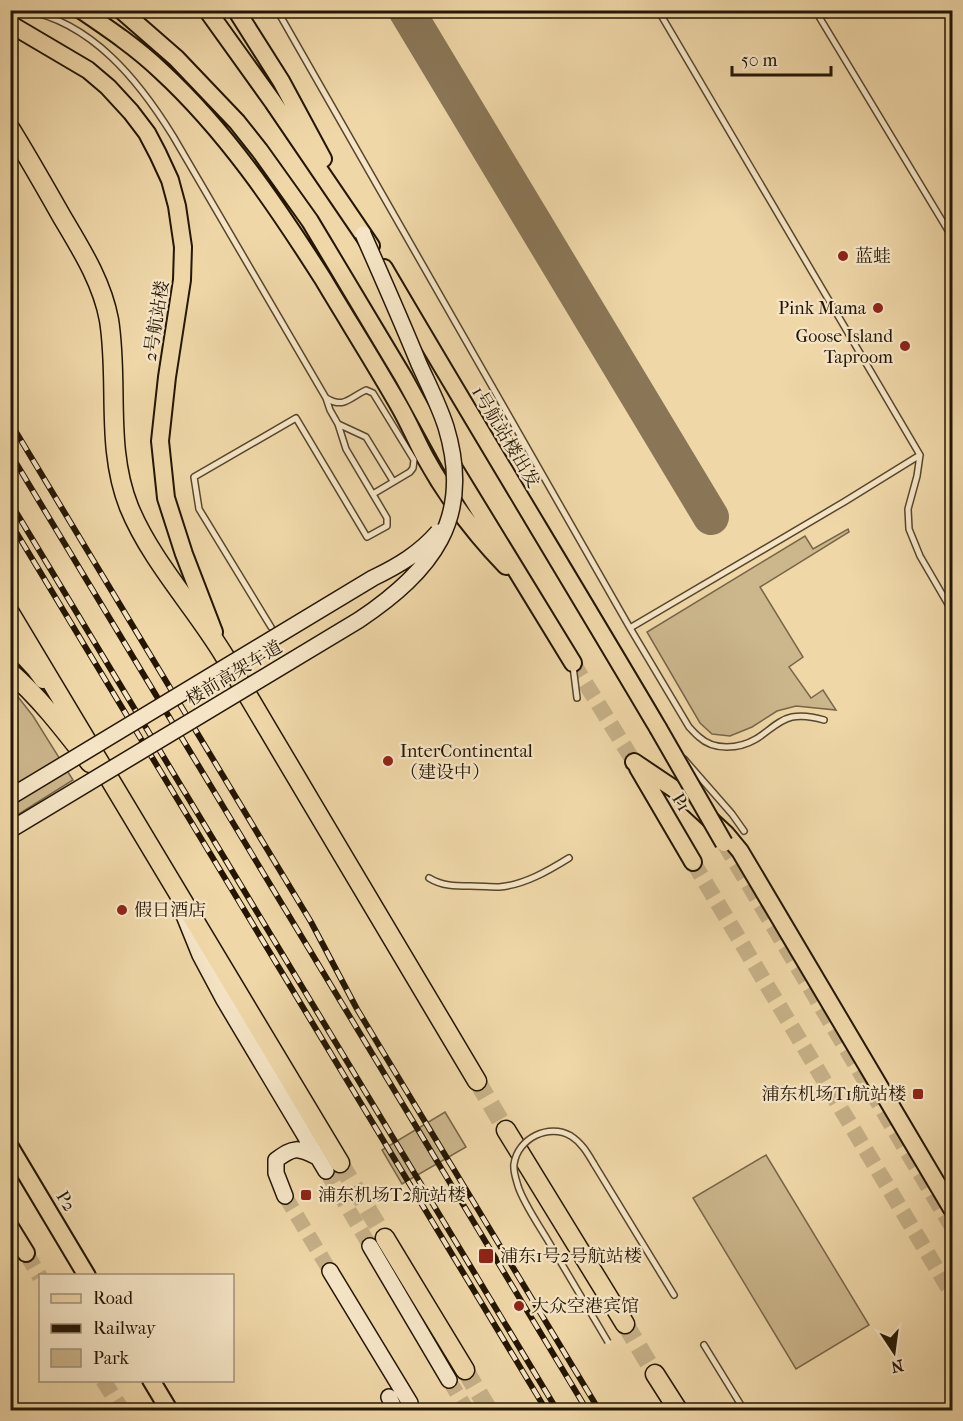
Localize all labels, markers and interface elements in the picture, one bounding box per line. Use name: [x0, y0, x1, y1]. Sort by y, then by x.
scale bar: [732, 39, 831, 77]
text: 50 m: [741, 50, 778, 71]
place label: 蓝蛙: [855, 246, 891, 267]
marker: 蓝蛙: [836, 249, 850, 263]
street label: 2号航站楼: [140, 279, 173, 363]
place label: Pink Mama: [778, 298, 867, 319]
marker: Pink Mama: [871, 301, 885, 315]
place label: Goose Island Taproom: [796, 326, 893, 368]
marker: Goose Island Taproom: [898, 339, 912, 353]
street label: 1号航站楼出发: [467, 383, 544, 492]
street label: 楼前高架车道: [183, 637, 286, 710]
place label: InterContinental （建设中）: [400, 741, 533, 783]
marker: InterContinental （建设中）: [381, 754, 395, 768]
street label: P1: [667, 789, 694, 815]
place label: 假日酒店: [134, 900, 206, 921]
marker: 假日酒店: [115, 903, 129, 917]
place label: 浦东机场T1航站楼: [761, 1084, 906, 1105]
marker: 浦东机场T1航站楼: [911, 1087, 925, 1101]
place label: 浦东机场T2航站楼: [318, 1185, 465, 1206]
street label: P2: [51, 1187, 80, 1215]
marker: 浦东机场T2航站楼: [299, 1188, 313, 1202]
place label: 浦东1号2号航站楼: [500, 1246, 642, 1267]
marker: 浦东1号2号航站楼: [477, 1247, 495, 1265]
legend: [39, 1274, 234, 1382]
text: Road: [93, 1288, 133, 1309]
place label: 大众空港宾馆: [531, 1296, 639, 1317]
marker: 大众空港宾馆: [512, 1299, 526, 1313]
text: Railway: [93, 1318, 157, 1339]
north arrow: [864, 1322, 924, 1382]
text: Park: [93, 1348, 130, 1369]
text: N: [888, 1356, 905, 1377]

